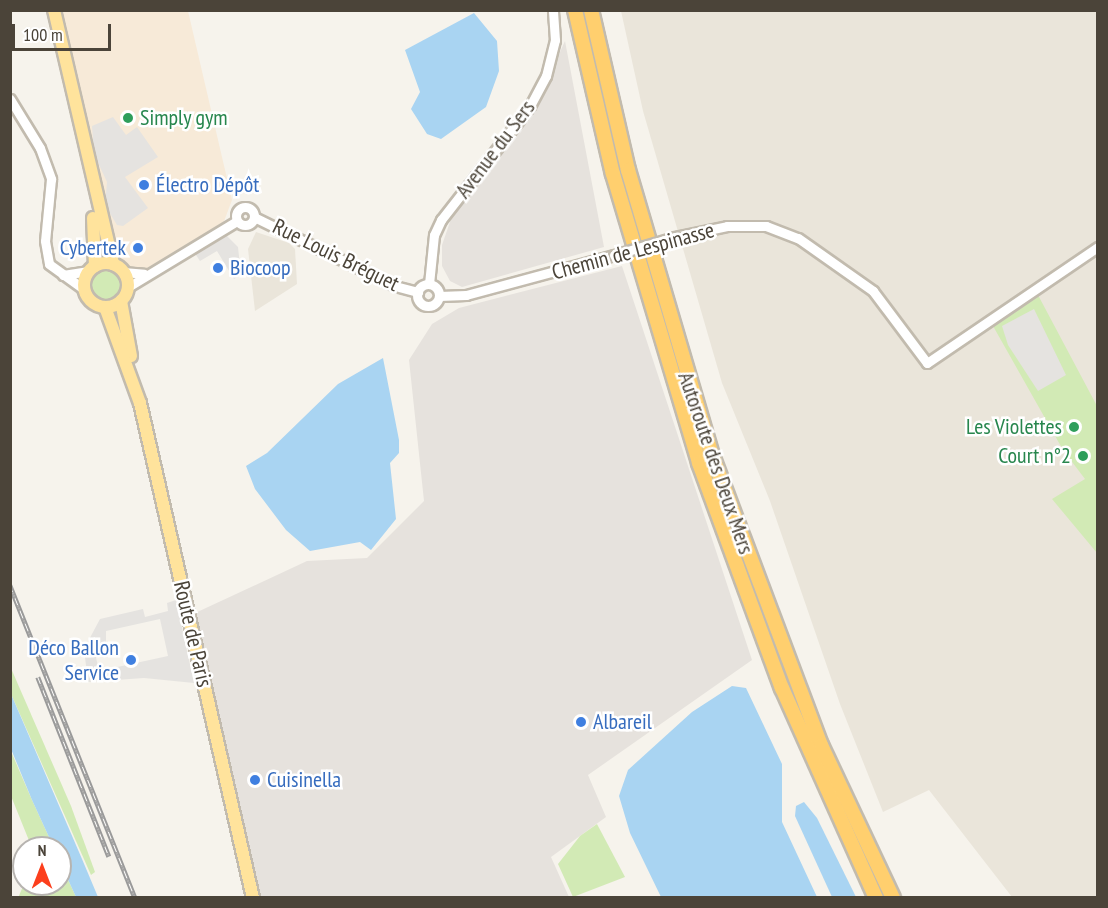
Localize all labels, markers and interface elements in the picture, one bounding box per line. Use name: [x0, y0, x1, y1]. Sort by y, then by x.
scale bar: [15, 12, 114, 50]
text: 100 m: [23, 23, 63, 46]
street label: Avenue du Sers: [450, 95, 540, 203]
place label: Simply gym: [140, 105, 228, 131]
marker: Simply gym: [121, 111, 135, 125]
place label: Électro Dépôt: [156, 172, 259, 198]
marker: Électro Dépôt: [137, 178, 151, 192]
street label: Rue Louis Bréguet: [268, 213, 404, 297]
street label: Chemin de Lespinasse: [549, 217, 717, 285]
place label: Cybertek: [60, 235, 126, 261]
marker: Cybertek: [131, 241, 145, 255]
place label: Biocoop: [230, 255, 291, 281]
marker: Biocoop: [211, 261, 225, 275]
street label: Autoroute des Deux Mers: [672, 368, 760, 558]
place label: Les Violettes: [966, 414, 1062, 440]
marker: Les Violettes: [1067, 420, 1081, 434]
place label: Court n°2: [998, 443, 1071, 469]
marker: Court n°2: [1076, 449, 1090, 463]
street label: Route de Paris: [168, 578, 218, 690]
place label: Déco Ballon Service: [28, 634, 119, 686]
marker: Déco Ballon Service: [124, 653, 138, 667]
place label: Albareil: [593, 709, 652, 735]
marker: Albareil: [574, 715, 588, 729]
place label: Cuisinella: [267, 767, 341, 793]
marker: Cuisinella: [248, 773, 262, 787]
north arrow: [12, 836, 72, 896]
text: N: [38, 840, 46, 860]

